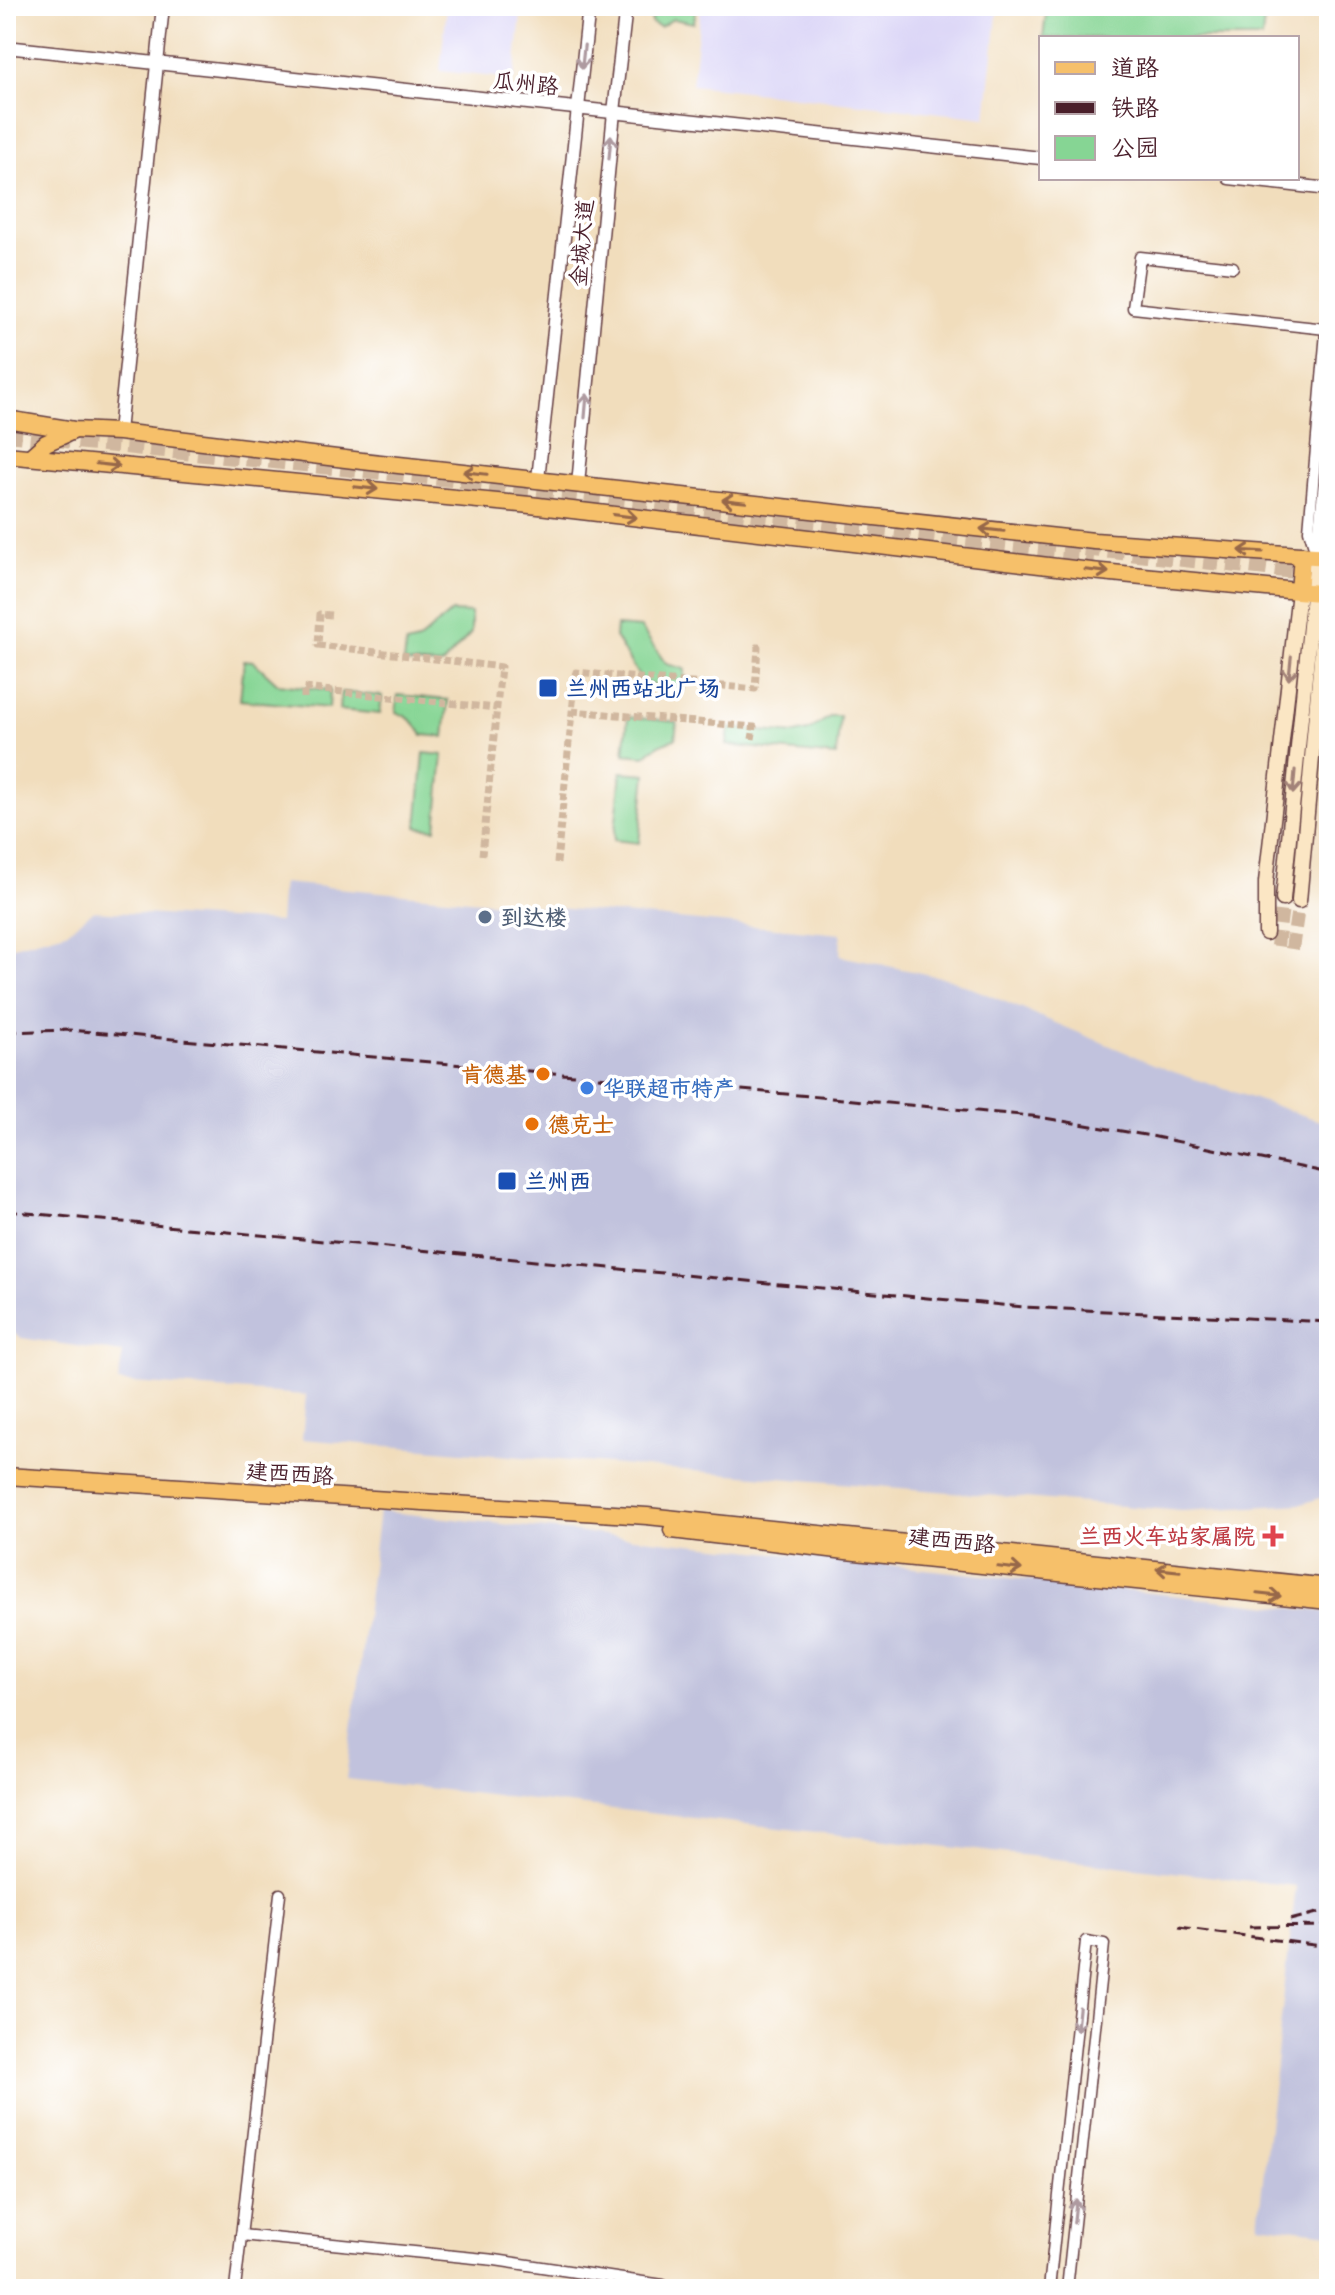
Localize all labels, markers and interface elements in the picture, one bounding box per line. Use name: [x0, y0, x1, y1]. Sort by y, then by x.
legend: [1039, 36, 1299, 180]
one-way arrow: [576, 44, 591, 70]
text: 道路: [1111, 50, 1159, 89]
street label: 瓜州路: [491, 65, 560, 106]
text: 铁路: [1111, 90, 1159, 129]
text: 公园: [1111, 130, 1159, 169]
one-way arrow: [603, 134, 618, 161]
street label: 金城大道: [562, 198, 605, 289]
one-way arrow: [578, 393, 593, 420]
one-way arrow: [94, 457, 120, 472]
one-way arrow: [462, 465, 489, 480]
one-way arrow: [353, 481, 379, 496]
one-way arrow: [721, 494, 748, 509]
one-way arrow: [611, 509, 638, 524]
one-way arrow: [979, 522, 1006, 537]
one-way arrow: [1238, 543, 1265, 558]
one-way arrow: [1083, 564, 1110, 579]
one-way arrow: [1282, 655, 1297, 681]
place label: 兰州西站北广场: [566, 673, 720, 708]
marker: 兰州西站北广场: [537, 677, 559, 699]
one-way arrow: [1287, 768, 1302, 795]
place label: 到达楼: [501, 902, 567, 937]
marker: 到达楼: [476, 908, 494, 926]
place label: 肯德基: [461, 1059, 527, 1094]
marker: 肯德基: [534, 1065, 552, 1083]
place label: 华联超市特产: [603, 1073, 735, 1108]
marker: 华联超市特产: [578, 1079, 596, 1097]
place label: 德克士: [548, 1109, 614, 1144]
marker: 德克士: [523, 1115, 541, 1133]
place label: 兰州西: [525, 1166, 591, 1201]
marker: 兰州西: [496, 1170, 518, 1192]
street label: 建西西路: [245, 1455, 335, 1496]
street label: 建西西路: [906, 1520, 997, 1564]
place label: 兰西火车站家属院: [1079, 1521, 1255, 1556]
marker: 兰西火车站家属院: [1262, 1525, 1284, 1547]
one-way arrow: [997, 1561, 1023, 1576]
one-way arrow: [1155, 1562, 1182, 1577]
one-way arrow: [1255, 1588, 1282, 1603]
one-way arrow: [1070, 2005, 1085, 2032]
one-way arrow: [1068, 2198, 1083, 2225]

